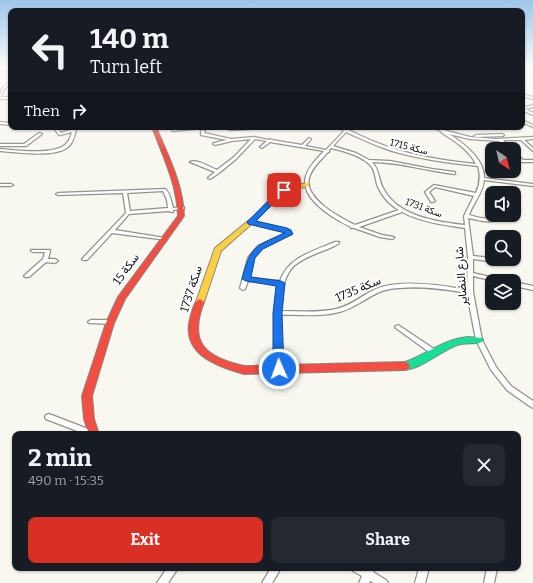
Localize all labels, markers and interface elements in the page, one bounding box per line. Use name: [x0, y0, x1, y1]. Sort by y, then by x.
text: 140 m: [90, 22, 169, 55]
icon: left: [24, 24, 76, 76]
text: Turn left: [90, 56, 162, 78]
icon: right: [68, 100, 90, 122]
text: Then: [24, 102, 60, 120]
street label: سكة 1715: [389, 136, 429, 157]
north arrow: [485, 142, 521, 178]
map controls: [485, 142, 521, 310]
pin: [267, 173, 301, 207]
icon: arrive: [273, 179, 295, 201]
button: sound: [485, 186, 521, 222]
street label: سكة 1731: [403, 196, 444, 220]
button: search: [485, 230, 521, 266]
street label: شارع النضاير: [452, 246, 472, 307]
street label: سكة 15: [110, 251, 142, 287]
street label: سكة 1737: [177, 264, 205, 314]
street label: سكة 1735: [333, 273, 383, 305]
button: layers: [485, 274, 521, 310]
position arrow: [258, 348, 300, 390]
text: 2 min: [28, 444, 92, 472]
button: close: [463, 444, 505, 486]
text: 490 m · 15:35: [28, 473, 104, 488]
button: Exit: [28, 517, 263, 563]
button: Share: [271, 517, 505, 563]

